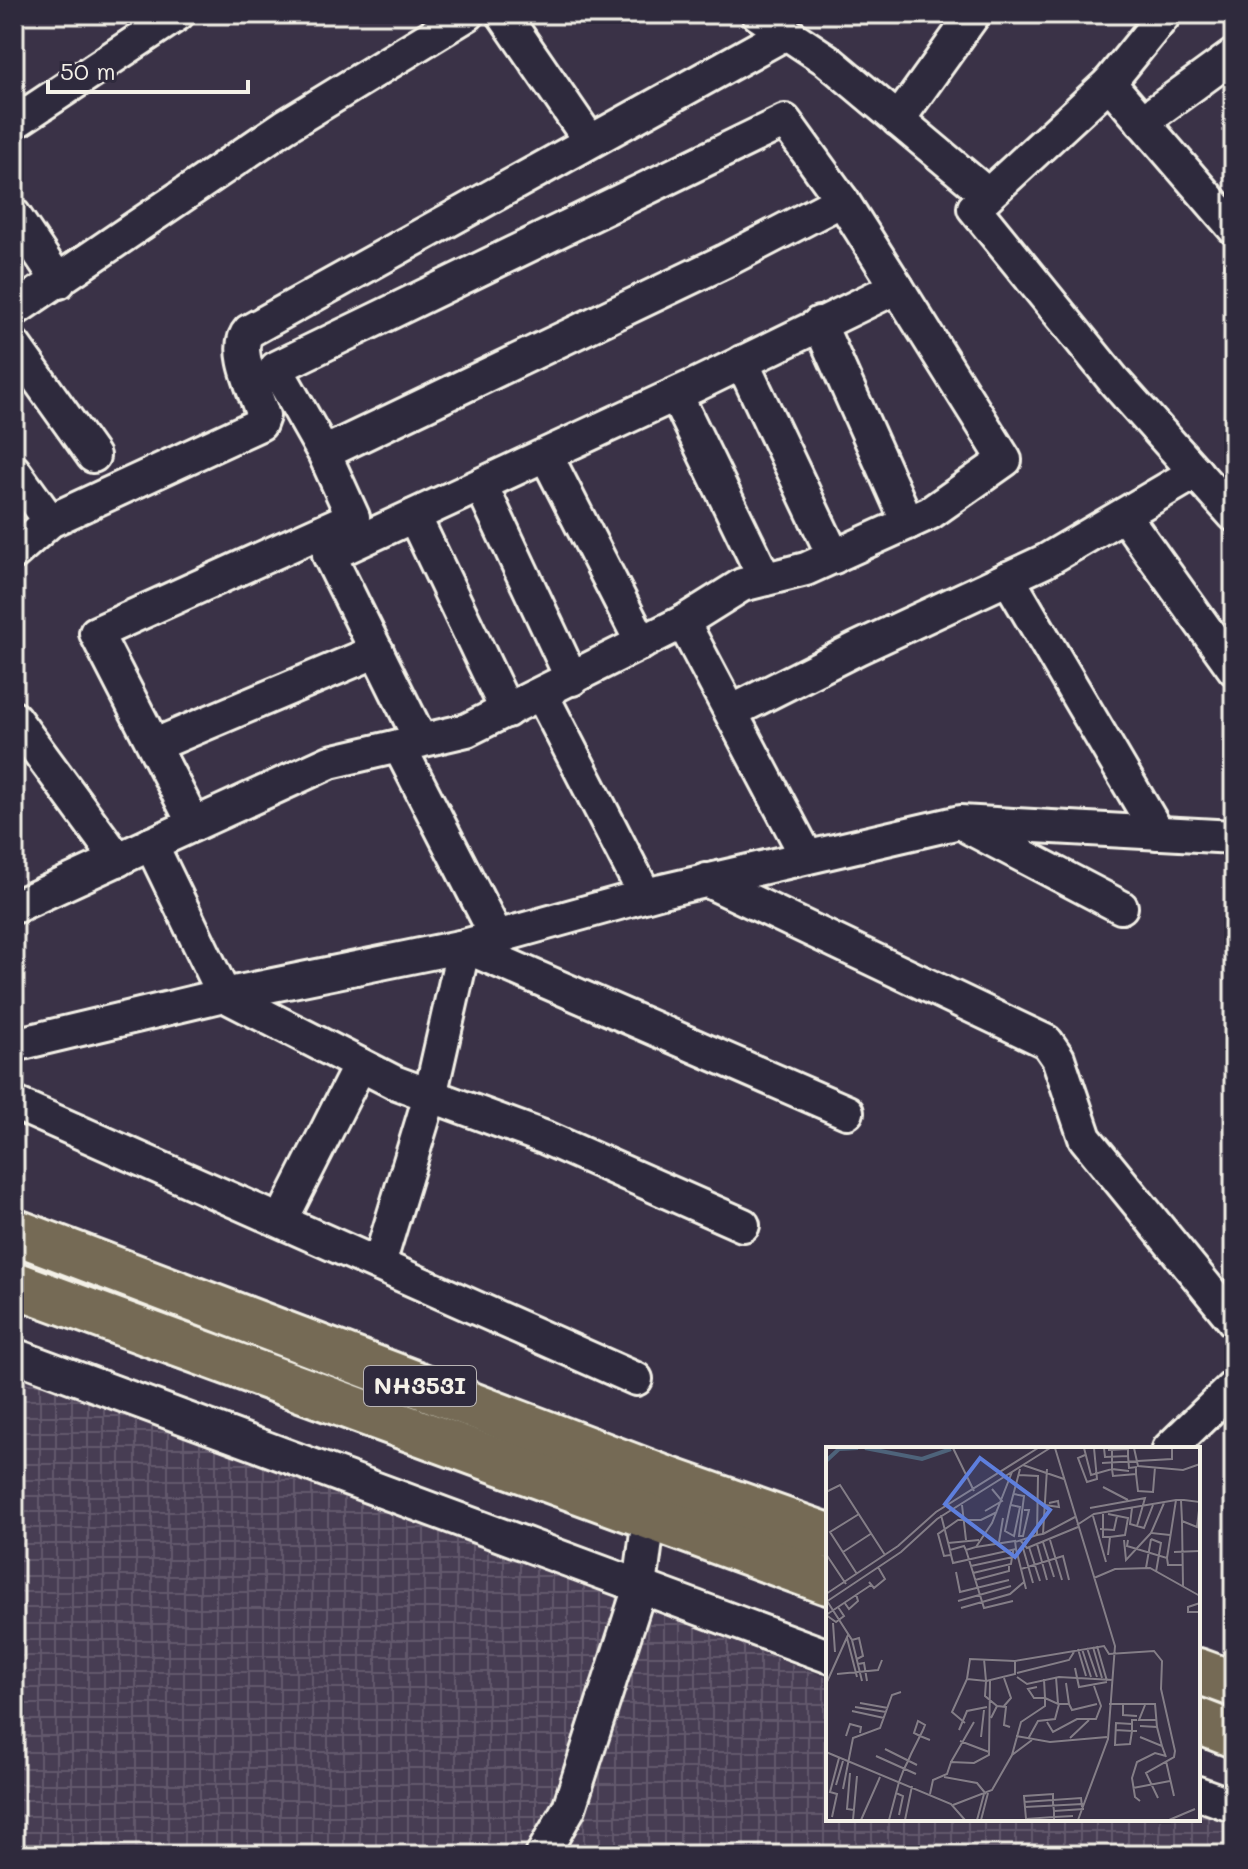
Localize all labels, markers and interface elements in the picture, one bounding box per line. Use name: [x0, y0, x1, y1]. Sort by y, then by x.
scale bar: [48, 44, 248, 94]
text: 50 m: [60, 55, 116, 86]
road number: NH353I: [364, 1366, 476, 1406]
inset map: [826, 1447, 1200, 1821]

